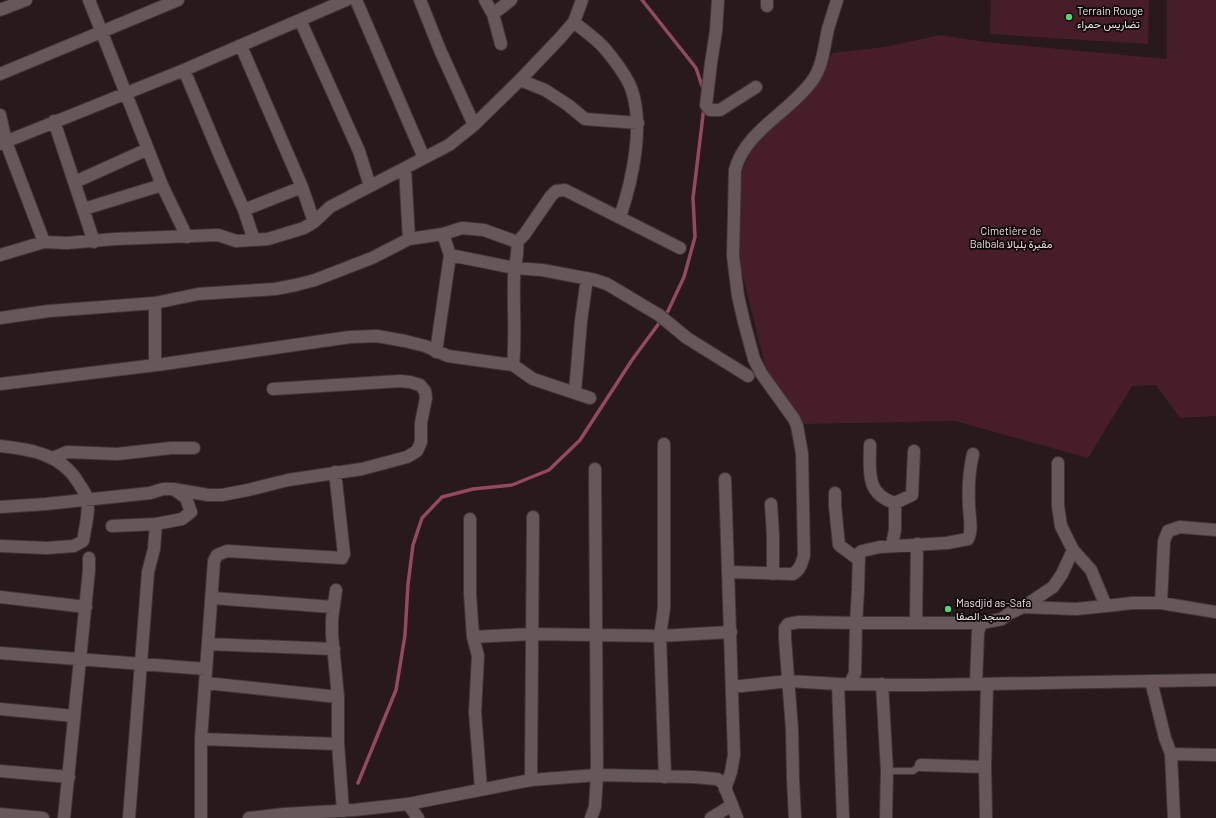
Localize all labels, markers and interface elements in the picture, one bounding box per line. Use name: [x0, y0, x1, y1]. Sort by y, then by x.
place label: Terrain Rouge تضاريس حمراء: [1077, 4, 1143, 31]
marker: Terrain Rouge تضاريس حمراء: [1064, 12, 1074, 22]
park label: Cimetière de Balbala مقبرة بلبالا: [970, 224, 1052, 251]
place label: Masdjid as-Safa مسجد الصفا: [956, 596, 1031, 623]
marker: Masdjid as-Safa مسجد الصفا: [943, 604, 953, 614]

